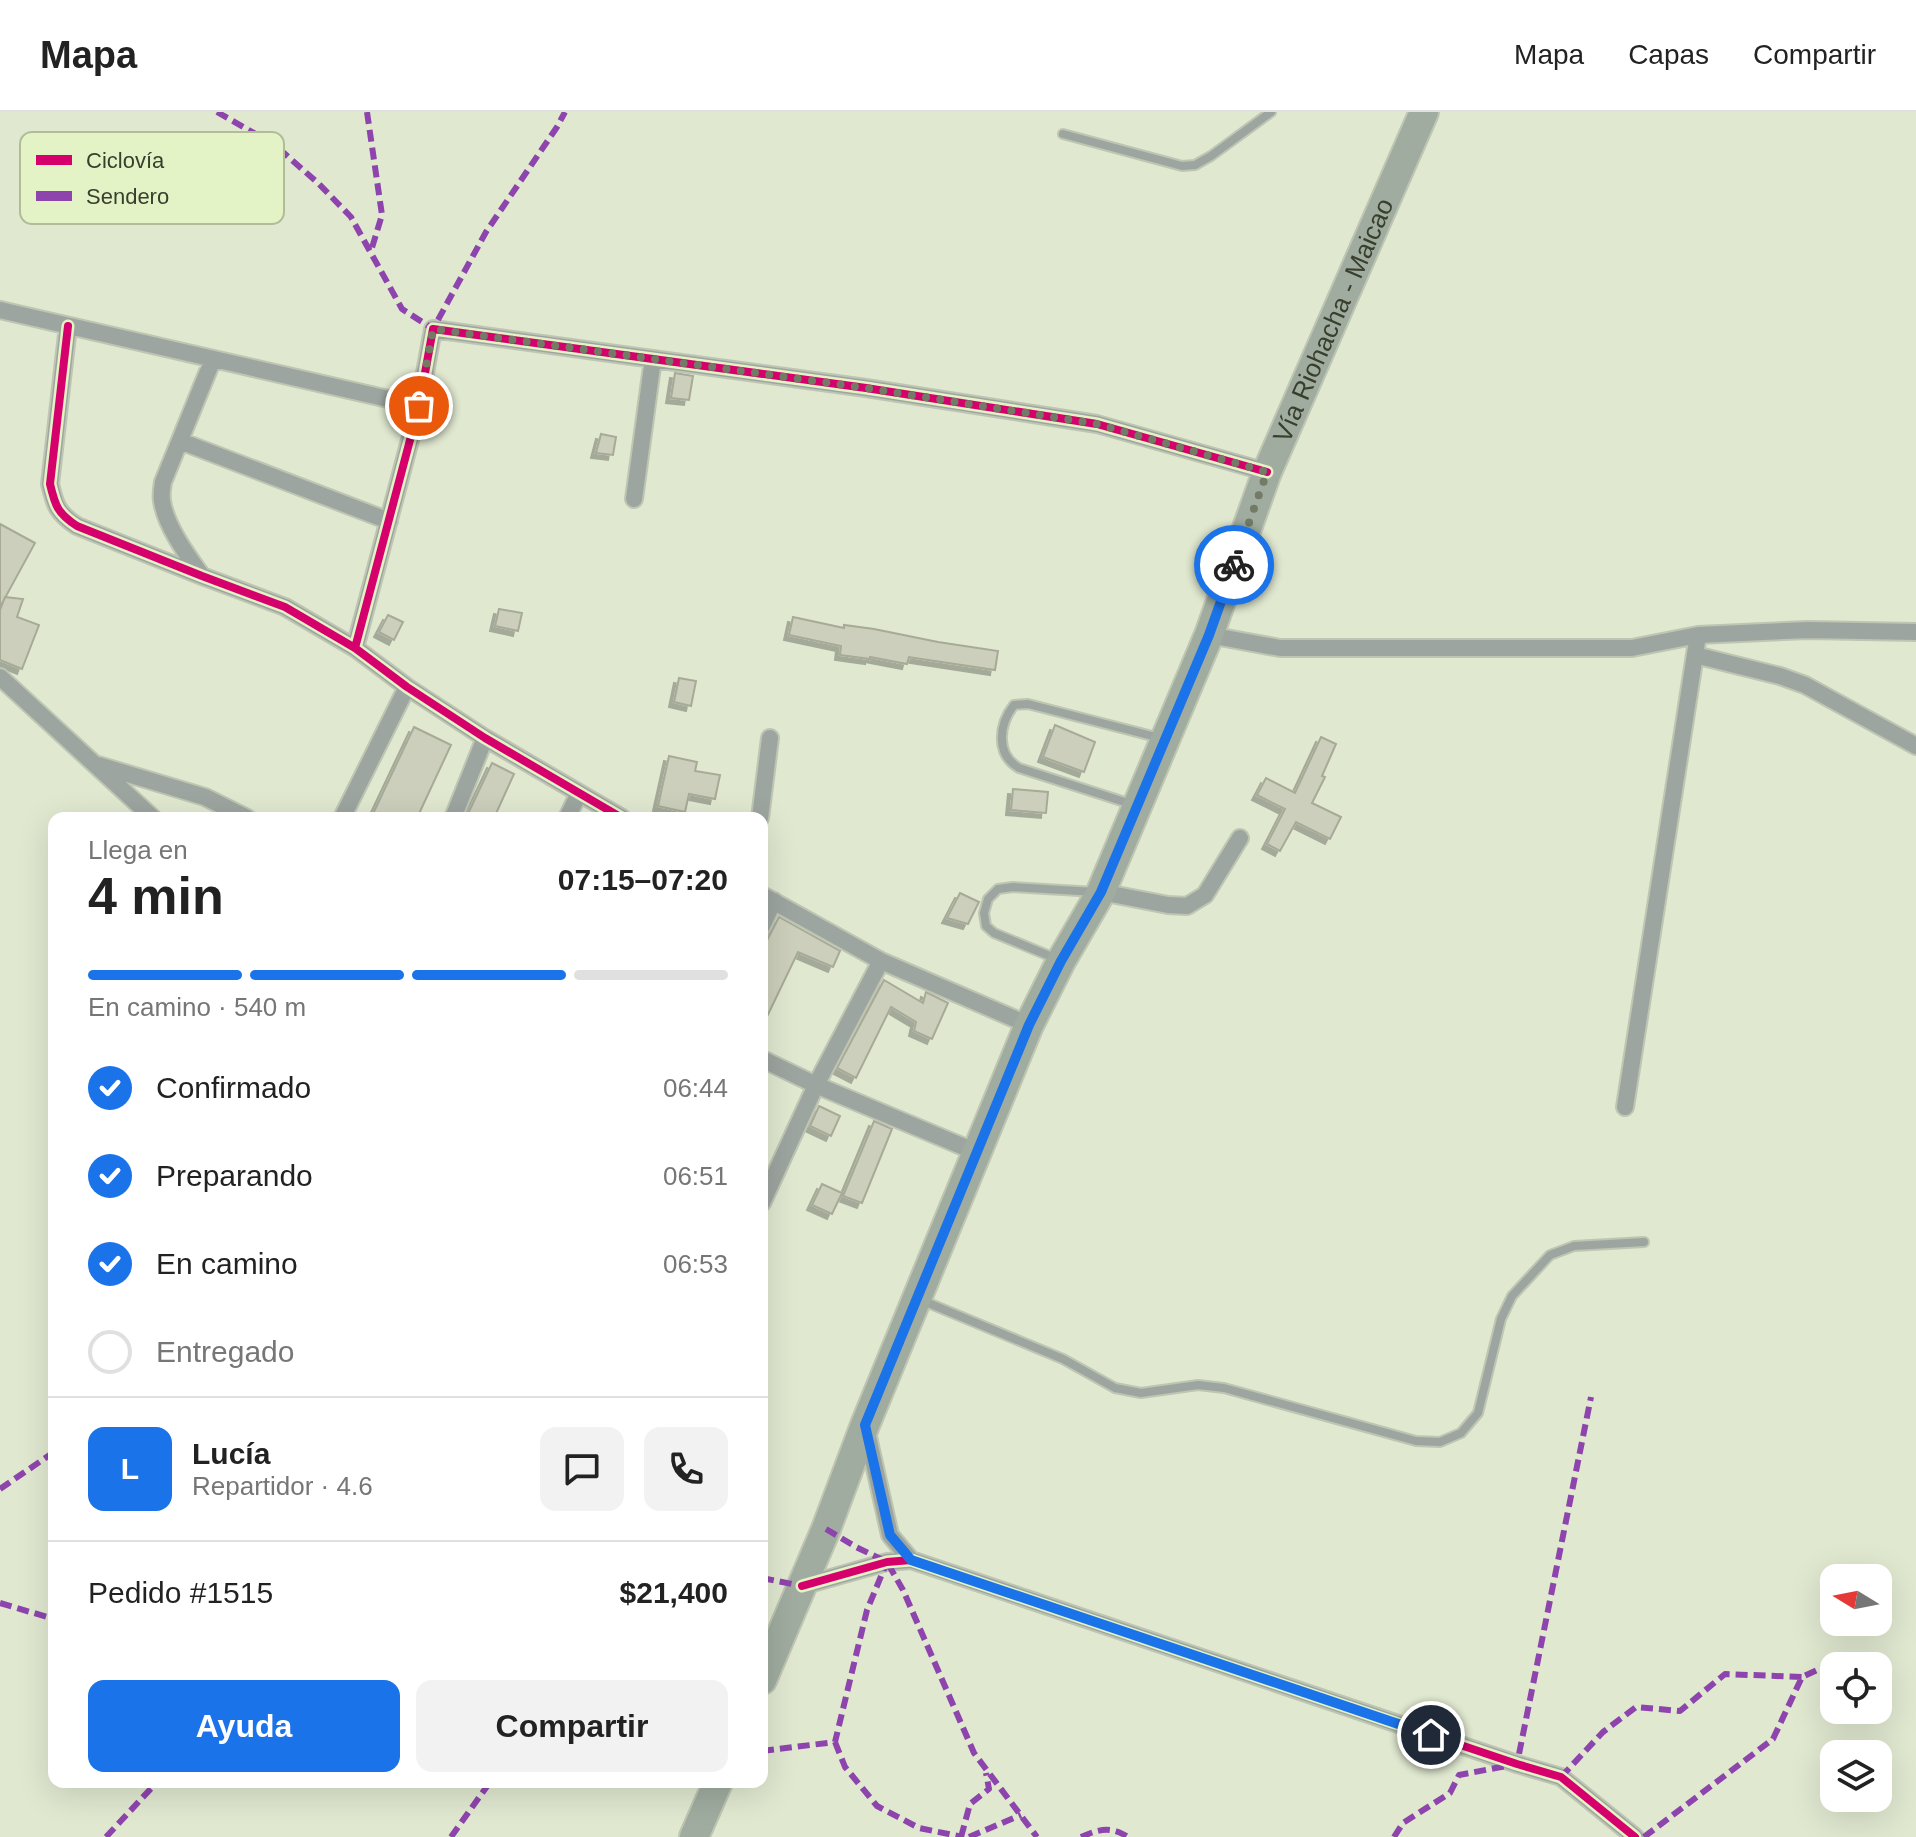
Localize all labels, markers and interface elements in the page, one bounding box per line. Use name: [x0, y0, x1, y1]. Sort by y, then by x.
text: Mapa: [40, 34, 137, 76]
text: Mapa: [1514, 39, 1584, 70]
text: Capas: [1628, 39, 1709, 70]
text: Compartir: [1753, 39, 1876, 70]
legend: [20, 132, 284, 224]
text: Ciclovía: [86, 148, 165, 173]
text: Sendero: [86, 184, 169, 209]
street label: Vía Riohacha - Maicao: [1267, 194, 1400, 447]
pin: [385, 372, 453, 440]
icon: bag: [397, 384, 441, 428]
courier: [1194, 525, 1274, 605]
icon: bike: [1212, 543, 1256, 587]
text: Llega en: [88, 835, 188, 865]
text: 07:15–07:20: [558, 863, 728, 896]
text: 4 min: [88, 867, 224, 925]
text: En camino · 540 m: [88, 992, 306, 1022]
icon: check: [88, 1066, 132, 1110]
text: Confirmado: [156, 1071, 311, 1104]
text: 06:44: [663, 1073, 728, 1103]
icon: check: [88, 1154, 132, 1198]
text: Preparando: [156, 1159, 313, 1192]
text: 06:51: [663, 1161, 728, 1191]
icon: check: [88, 1242, 132, 1286]
text: En camino: [156, 1247, 298, 1280]
text: 06:53: [663, 1249, 728, 1279]
text: Entregado: [156, 1335, 294, 1368]
button: chat: [540, 1427, 624, 1511]
button: phone: [644, 1427, 728, 1511]
text: Lucía: [192, 1437, 270, 1470]
text: L: [121, 1452, 139, 1485]
text: Repartidor · 4.6: [192, 1471, 373, 1501]
north arrow: [1820, 1564, 1892, 1636]
map controls: [1820, 1564, 1892, 1812]
text: Pedido #1515: [88, 1576, 273, 1609]
text: $21,400: [620, 1576, 728, 1609]
button: locate: [1820, 1652, 1892, 1724]
button: Ayuda: [88, 1680, 400, 1772]
button: Compartir: [416, 1680, 728, 1772]
pin: [1397, 1701, 1465, 1769]
icon: home: [1409, 1713, 1453, 1757]
button: layers: [1820, 1740, 1892, 1812]

